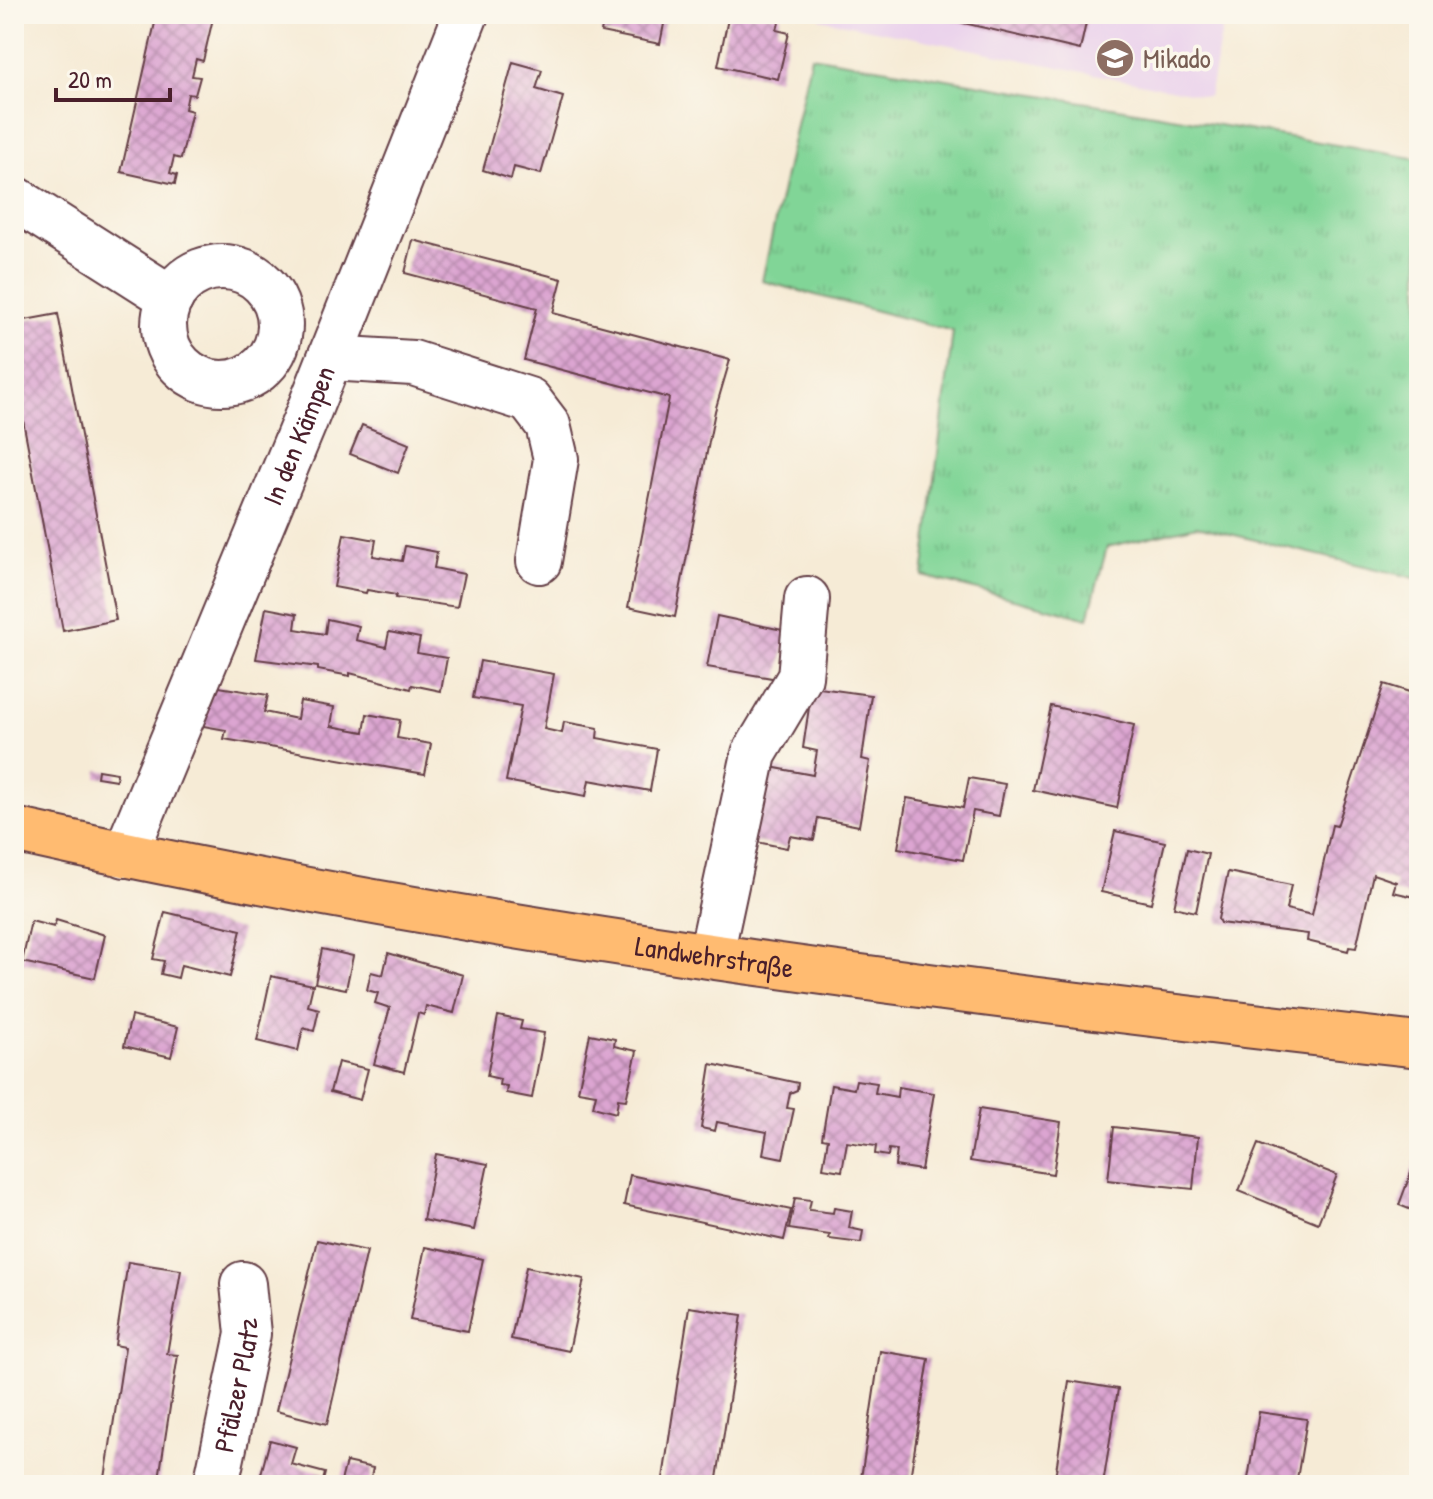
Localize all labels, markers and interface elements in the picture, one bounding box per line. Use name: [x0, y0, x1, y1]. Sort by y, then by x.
school or university icon: Mikado: [1094, 37, 1136, 79]
place label: Mikado: [1143, 39, 1211, 77]
scale bar: [56, 52, 170, 102]
text: 20 m: [68, 63, 112, 95]
street label: In den Kämpen: [253, 360, 344, 511]
street label: Landwehrstraße: [633, 926, 796, 987]
street label: Pfälzer Platz: [204, 1317, 267, 1456]

